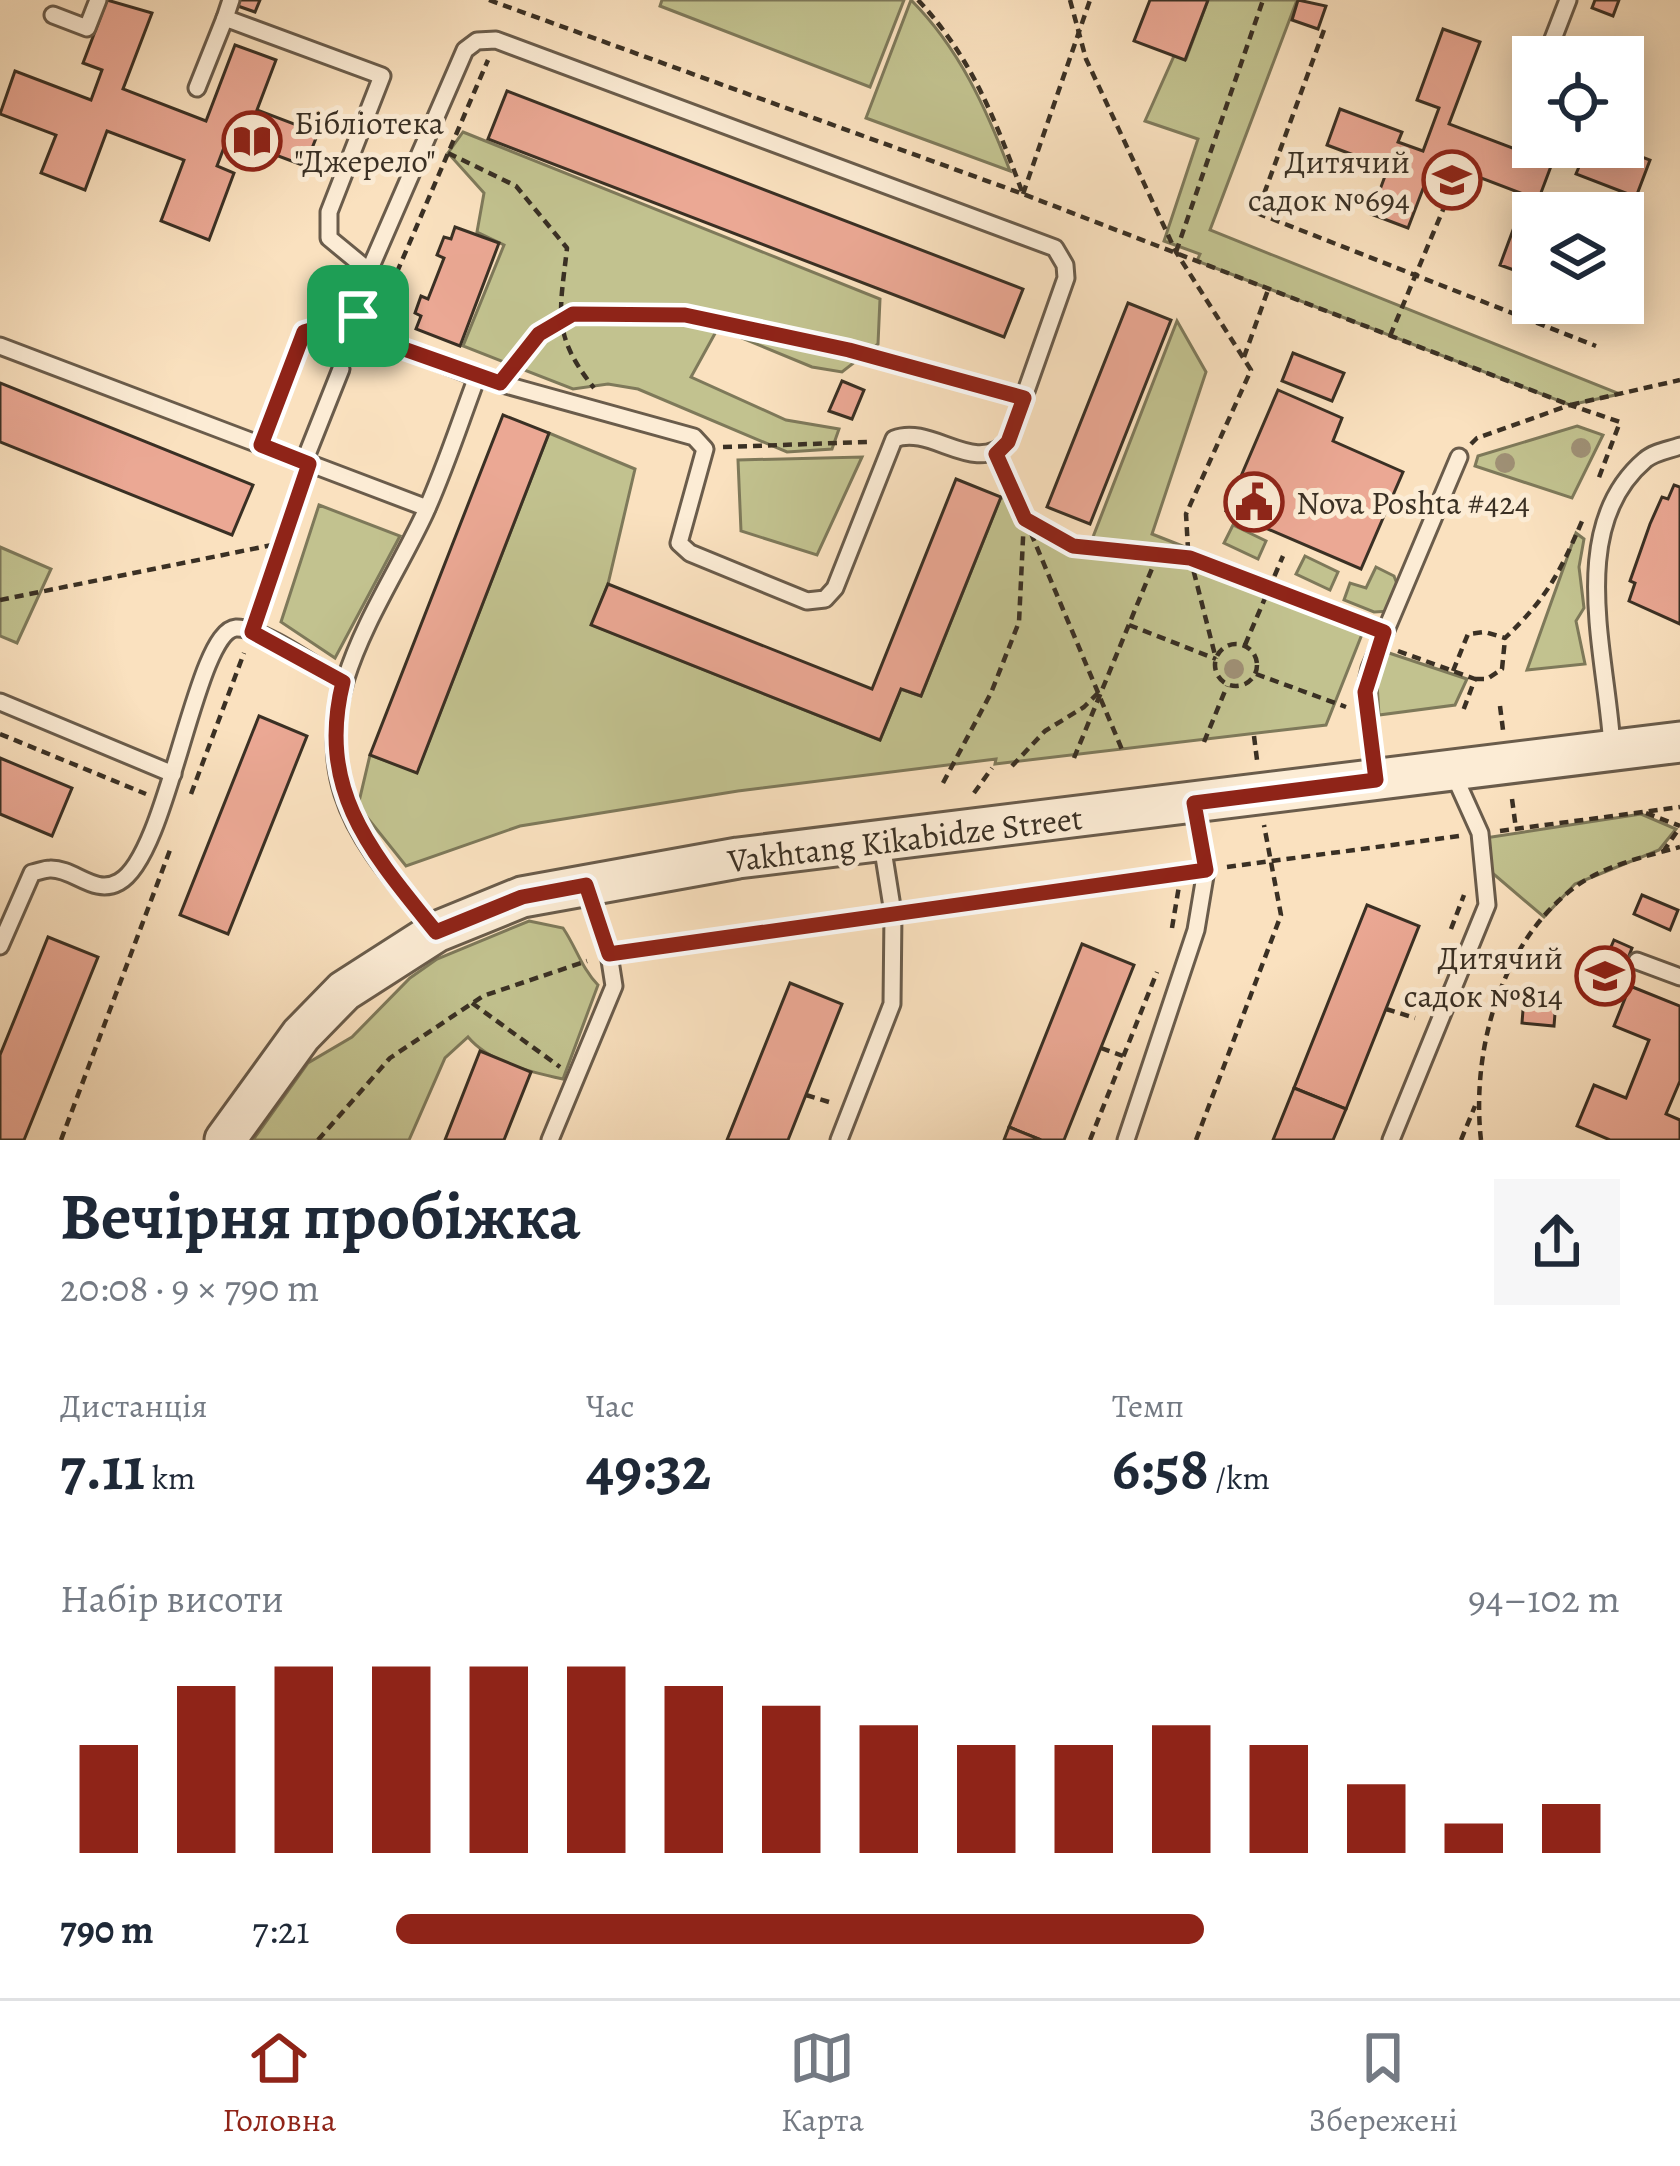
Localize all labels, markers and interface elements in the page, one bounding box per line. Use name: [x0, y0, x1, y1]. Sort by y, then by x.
map controls: [1512, 36, 1644, 324]
button: locate: [1512, 36, 1644, 168]
place label: Бібліотека "Джерело": [294, 100, 445, 183]
library icon: Бібліотека "Джерело": [221, 110, 283, 172]
place label: Дитячий садок №694: [1248, 139, 1410, 222]
school or university icon: Дитячий садок №694: [1421, 149, 1483, 211]
button: layers: [1512, 192, 1644, 324]
pin: [307, 265, 409, 367]
icon: arrive: [325, 283, 391, 349]
public building icon: Nova Poshta #424: [1223, 471, 1285, 533]
place label: Nova Poshta #424: [1296, 480, 1530, 525]
street label: Vakhtang Kikabidze Street: [724, 795, 1085, 883]
place label: Дитячий садок №814: [1404, 935, 1563, 1018]
school or university icon: Дитячий садок №814: [1574, 945, 1636, 1007]
text: Вечірня пробіжка: [60, 1171, 581, 1261]
button: share: [1494, 1179, 1620, 1305]
text: 20:08 · 9 × 790 m: [60, 1261, 319, 1314]
text: Дистанція: [60, 1383, 207, 1428]
text: Час: [586, 1383, 635, 1428]
text: Темп: [1112, 1383, 1184, 1428]
text: 7.11: [60, 1428, 145, 1510]
text: 49:32: [586, 1428, 711, 1510]
text: 6:58: [1112, 1428, 1209, 1510]
text: km: [145, 1455, 196, 1500]
text: /km: [1209, 1455, 1270, 1500]
text: Набір висоти: [60, 1572, 284, 1625]
text: 94–102 m: [1468, 1572, 1620, 1625]
text: 790 m: [60, 1903, 154, 1956]
text: 7:21: [252, 1903, 310, 1956]
tab: Головна: [222, 2025, 336, 2142]
tab: Карта: [781, 2025, 864, 2142]
tab: Збережені: [1308, 2025, 1458, 2142]

